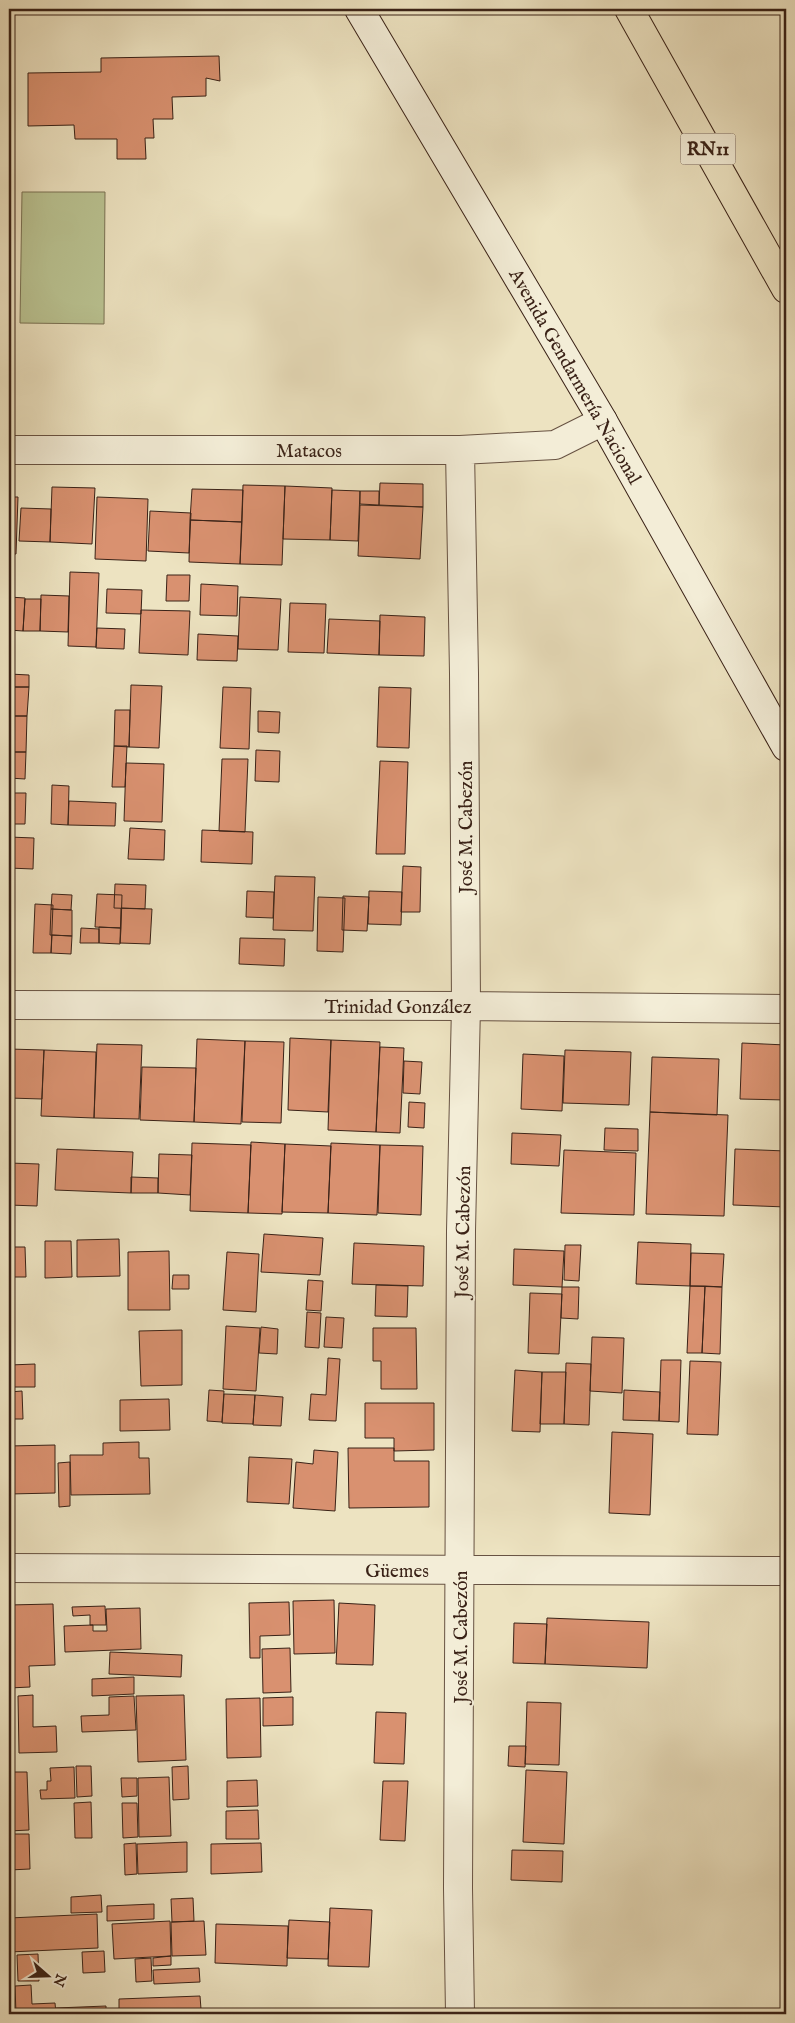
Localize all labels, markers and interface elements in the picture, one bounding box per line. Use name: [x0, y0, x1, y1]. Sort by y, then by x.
road number: RN11: [680, 134, 736, 164]
street label: Avenida Gendarmería Nacional: [502, 264, 646, 490]
street label: Matacos: [276, 440, 342, 464]
street label: José M. Cabezón: [455, 761, 479, 895]
street label: Trinidad González: [324, 996, 472, 1020]
street label: José M. Cabezón: [451, 1165, 477, 1301]
street label: Güemes: [365, 1560, 429, 1584]
street label: José M. Cabezón: [450, 1571, 474, 1705]
north arrow: [22, 1950, 72, 2000]
text: N: [49, 1970, 70, 1989]

